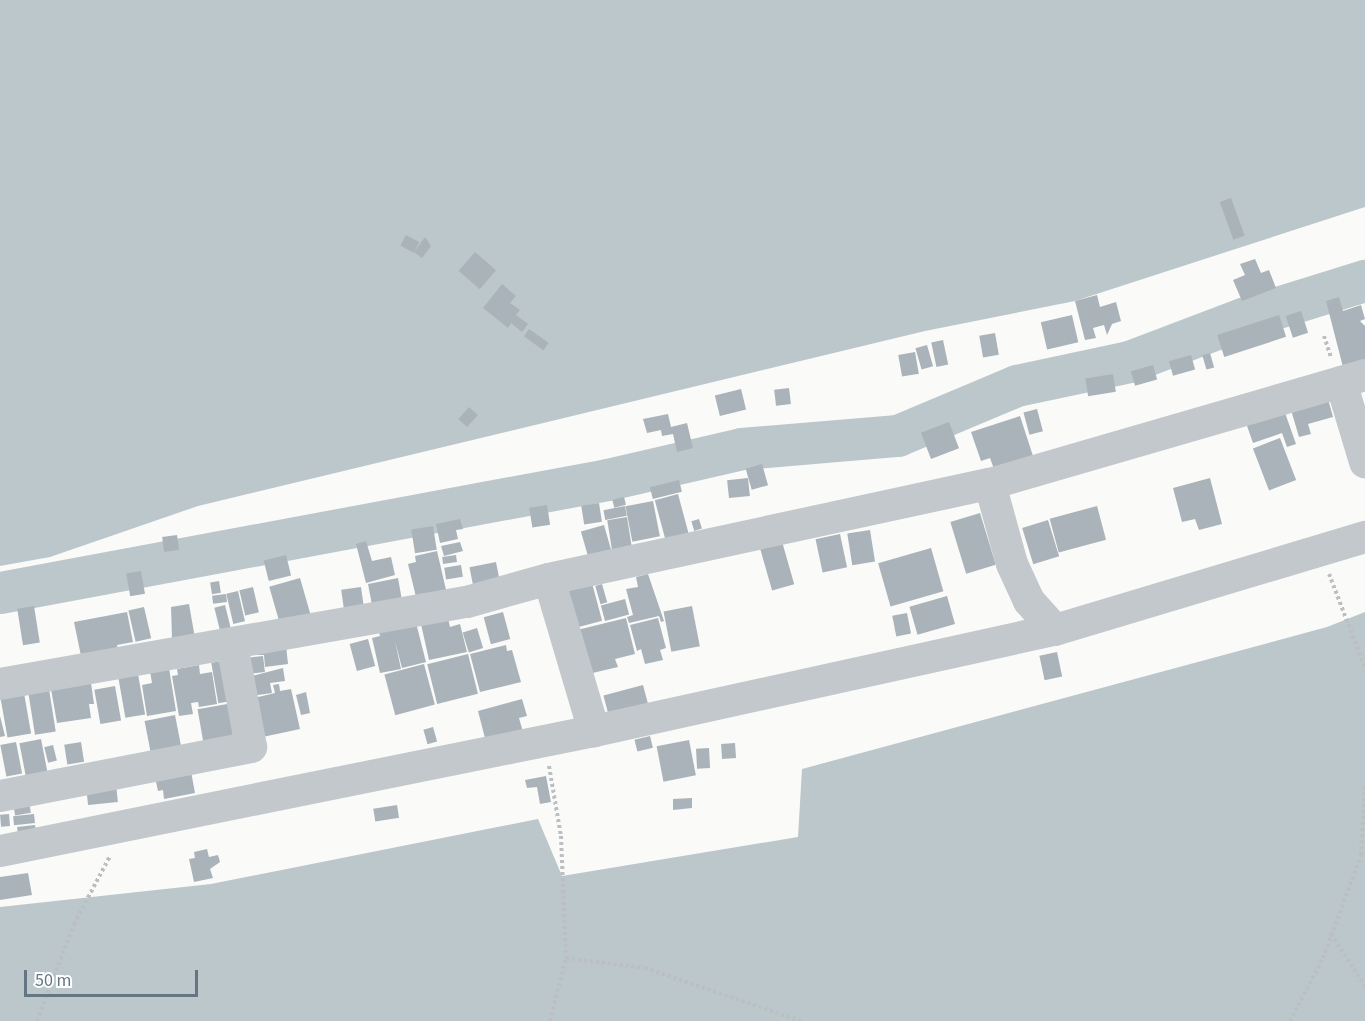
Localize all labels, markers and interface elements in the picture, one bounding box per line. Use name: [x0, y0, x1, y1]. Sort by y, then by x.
scale bar: [27, 958, 201, 996]
text: 50 m: [35, 968, 71, 993]

